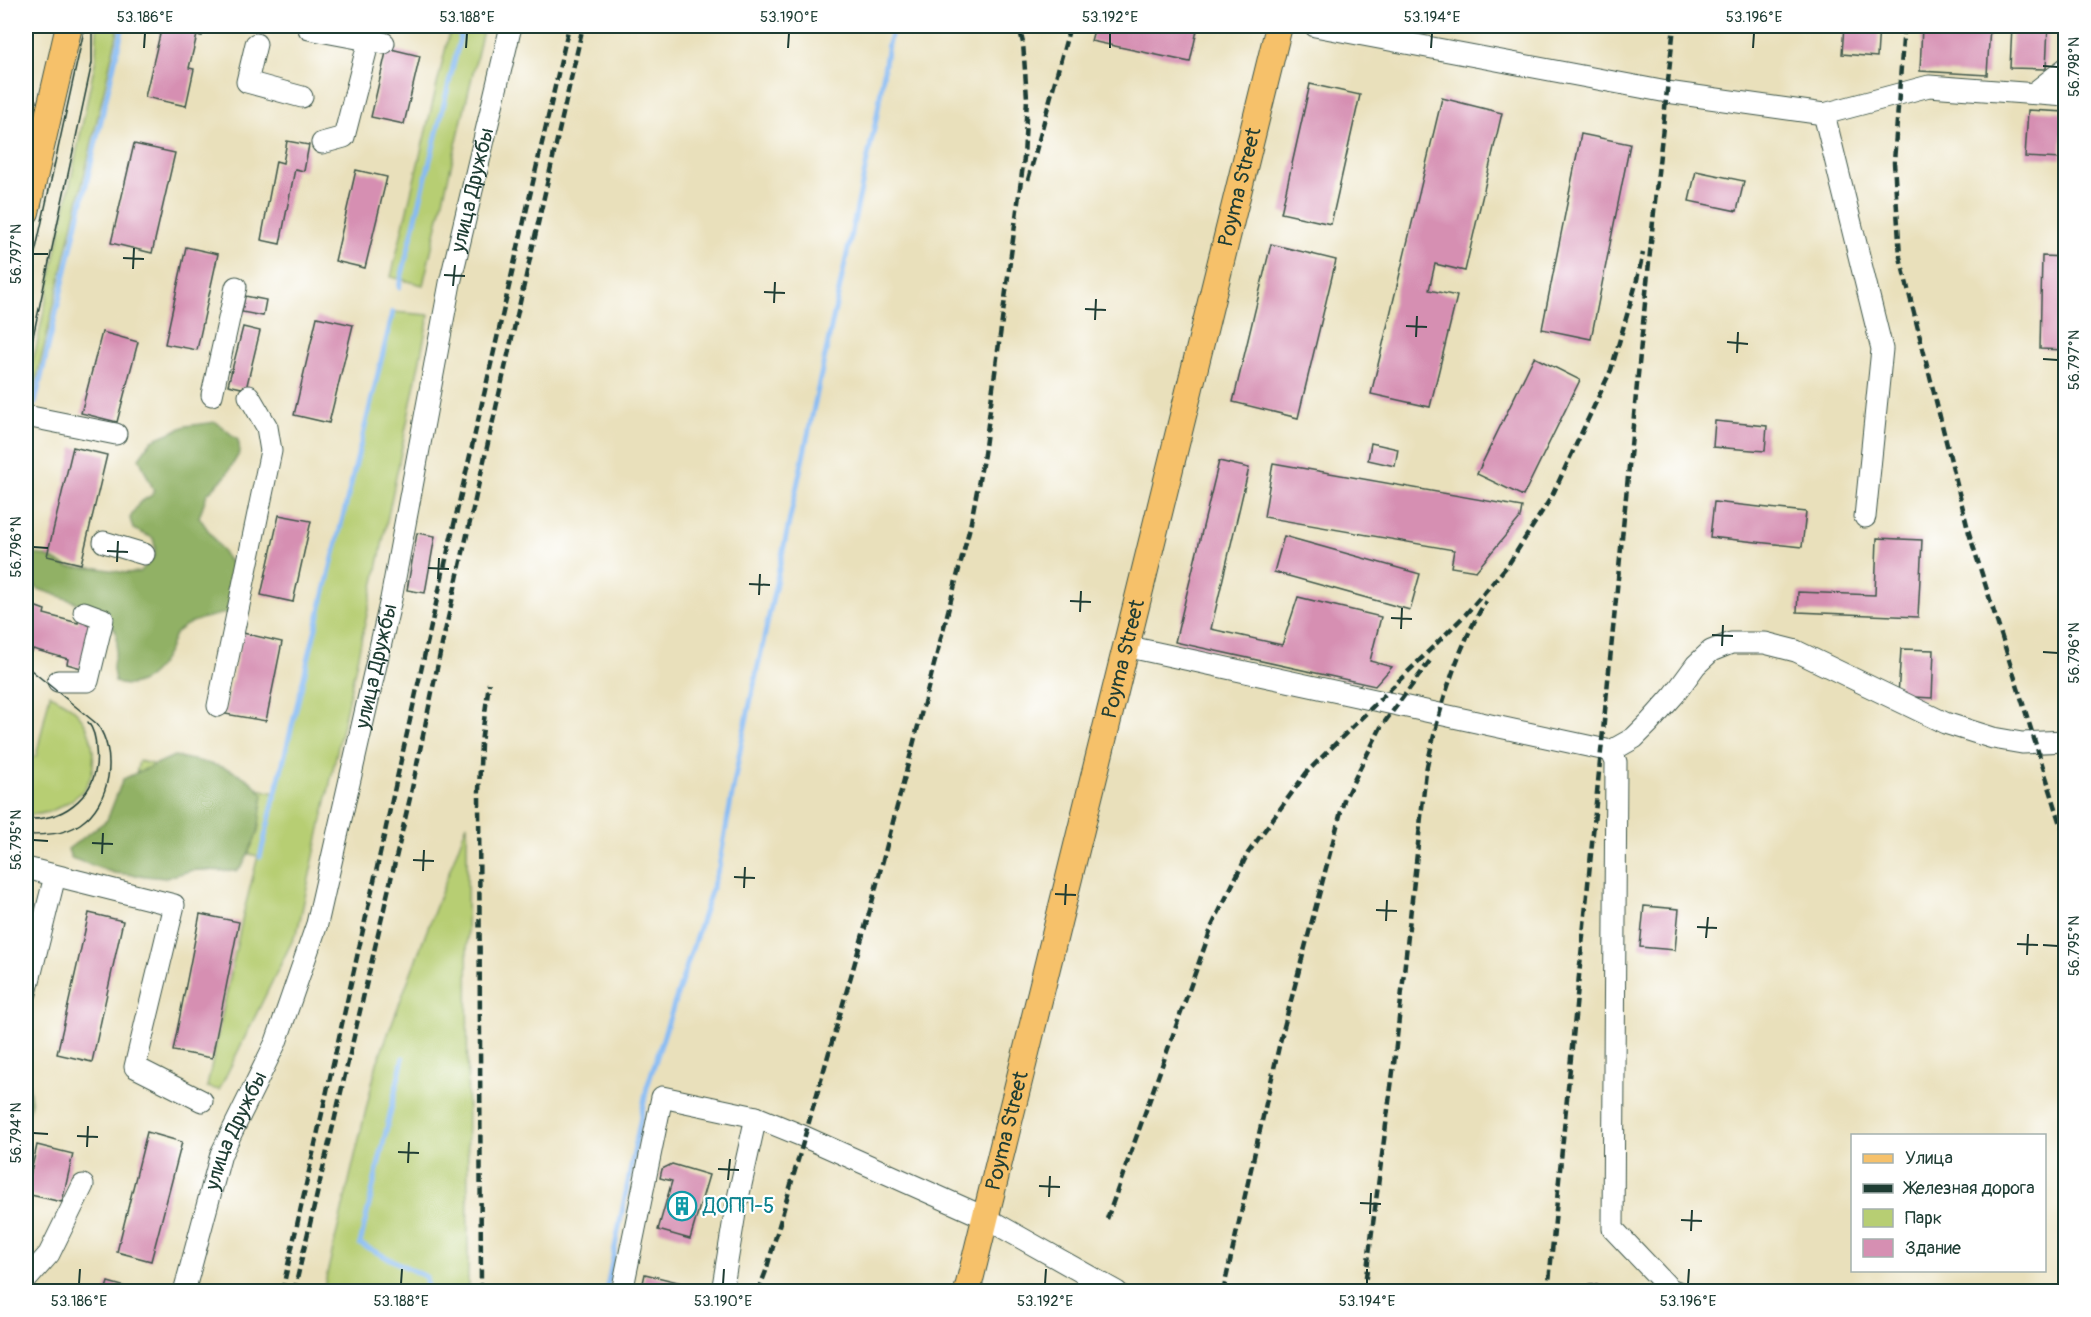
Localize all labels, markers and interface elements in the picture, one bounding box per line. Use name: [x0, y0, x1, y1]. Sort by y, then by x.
text: 53.186°E: [117, 8, 173, 27]
text: 53.188°E: [439, 8, 495, 27]
text: 53.190°E: [760, 8, 818, 27]
text: 53.192°E: [1082, 8, 1138, 27]
text: 53.194°E: [1404, 8, 1460, 27]
text: 53.196°E: [1726, 8, 1782, 27]
text: 56.798°N: [2065, 37, 2084, 97]
street label: Poyma Street: [1212, 124, 1268, 250]
street label: улица Дружбы: [444, 125, 500, 256]
text: 56.797°N: [7, 224, 26, 284]
text: 56.797°N: [2065, 330, 2084, 390]
text: 56.796°N: [7, 516, 26, 578]
street label: Poyma Street: [1096, 596, 1151, 721]
street label: улица Дружбы: [349, 601, 403, 732]
text: 56.796°N: [2065, 622, 2084, 684]
text: 56.795°N: [7, 810, 26, 870]
text: 56.795°N: [2065, 916, 2084, 976]
street label: улица Дружбы: [199, 1067, 274, 1194]
street label: Poyma Street: [980, 1068, 1035, 1193]
text: 56.794°N: [7, 1102, 26, 1164]
legend: [1851, 1134, 2046, 1272]
text: Улица: [1905, 1147, 1953, 1170]
text: Железная дорога: [1902, 1177, 2035, 1200]
building icon: ДОПП-5: [666, 1190, 698, 1222]
place label: ДОПП-5: [702, 1193, 774, 1220]
text: Парк: [1905, 1207, 1942, 1230]
text: Здание: [1905, 1237, 1961, 1260]
text: 53.186°E: [51, 1292, 107, 1311]
text: 53.188°E: [373, 1292, 429, 1311]
text: 53.190°E: [694, 1292, 752, 1311]
text: 53.192°E: [1017, 1292, 1073, 1311]
text: 53.194°E: [1339, 1292, 1395, 1311]
text: 53.196°E: [1660, 1292, 1716, 1311]

